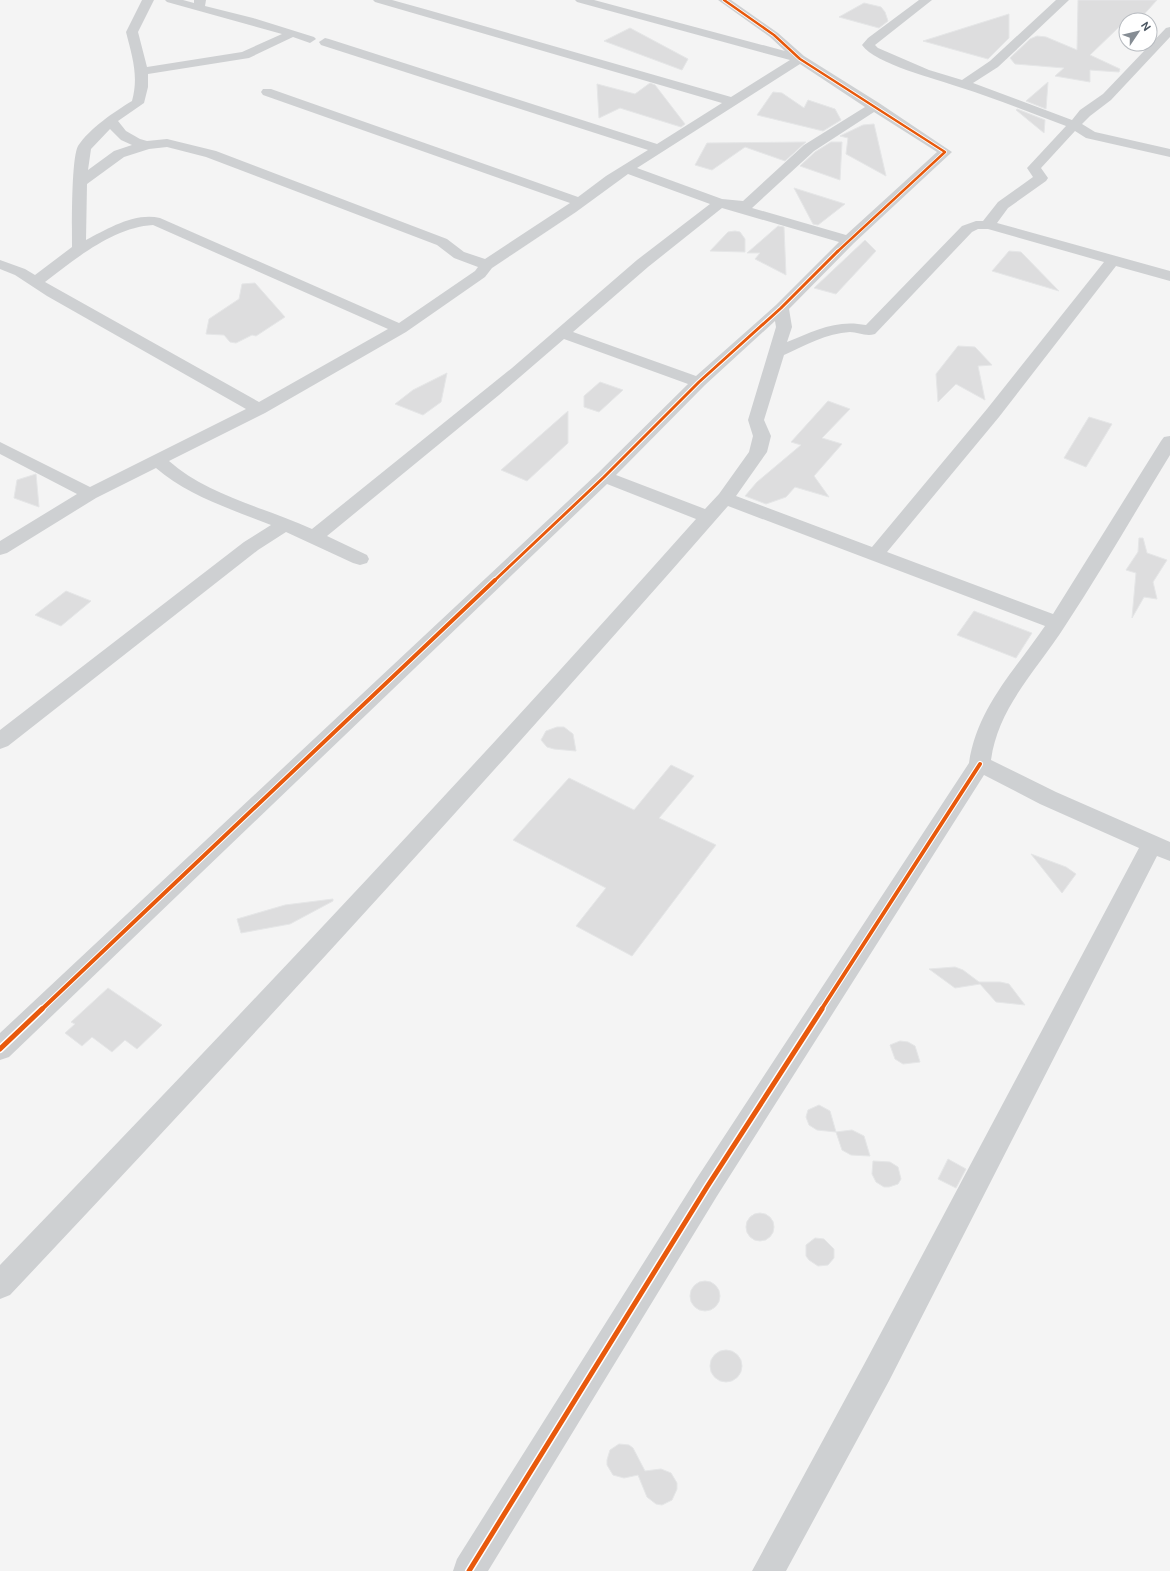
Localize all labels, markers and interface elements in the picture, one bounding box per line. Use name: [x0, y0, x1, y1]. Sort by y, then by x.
north arrow: [1118, 12, 1158, 52]
text: N: [1138, 19, 1154, 34]

